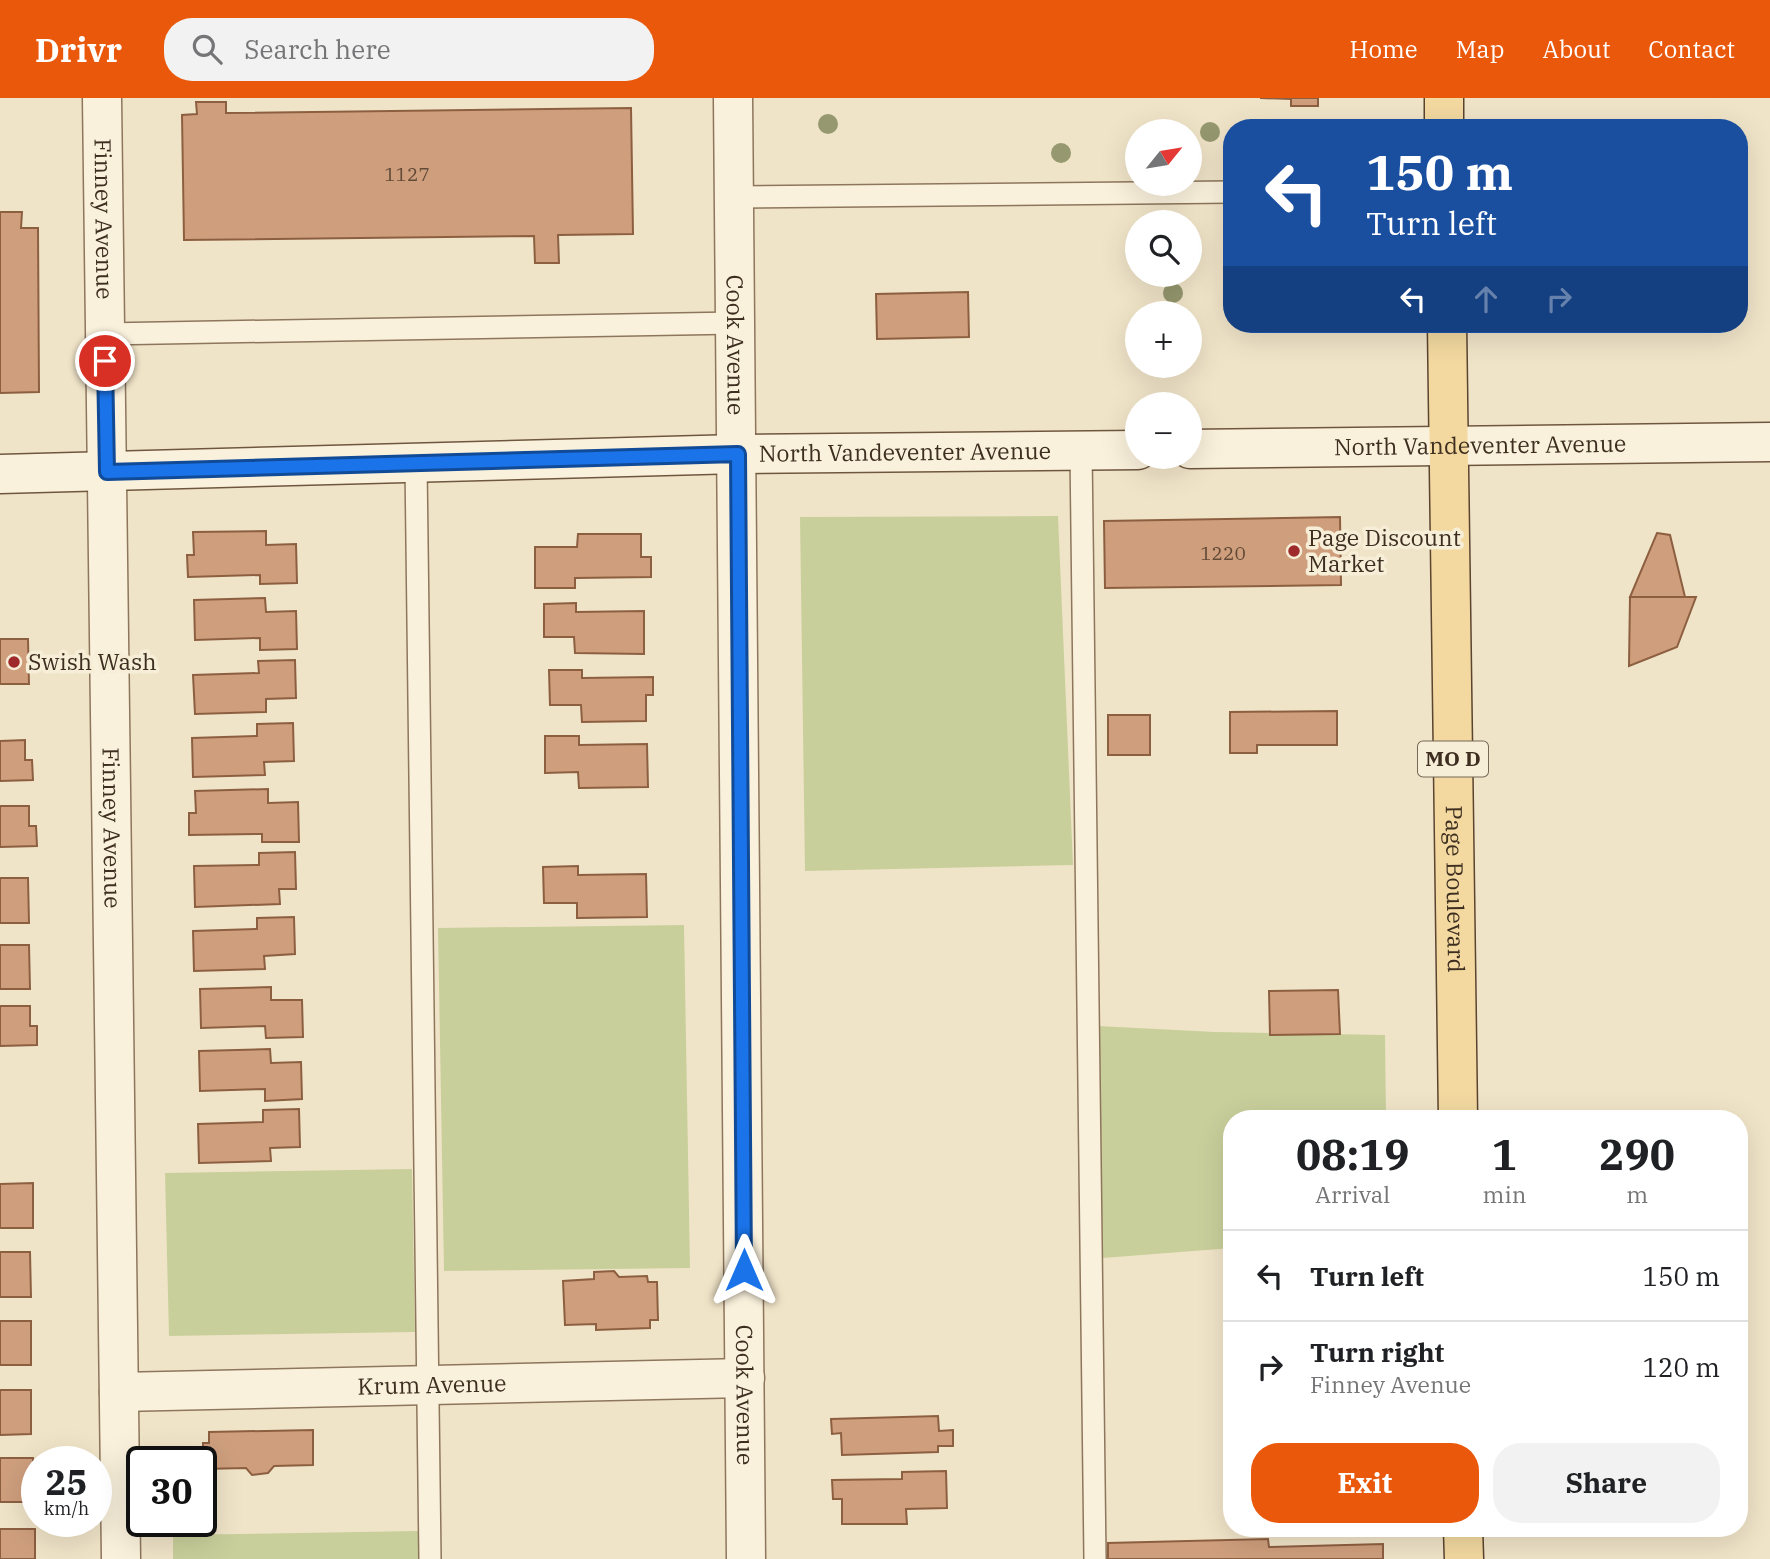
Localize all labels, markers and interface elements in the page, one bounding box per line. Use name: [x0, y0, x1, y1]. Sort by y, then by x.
search box: [164, 18, 654, 81]
text: Drivr: [35, 28, 122, 71]
icon: search: [188, 30, 226, 68]
text: Search here: [244, 32, 391, 66]
text: Home: [1350, 33, 1418, 65]
text: Map: [1456, 33, 1504, 65]
text: About: [1542, 33, 1610, 65]
text: Contact: [1648, 33, 1735, 65]
north arrow: [1125, 119, 1202, 196]
map controls: [1125, 119, 1202, 469]
street label: Finney Avenue: [89, 138, 121, 300]
text: 150 m: [1366, 140, 1513, 203]
icon: left: [1251, 147, 1342, 238]
house number: 1127: [384, 162, 430, 186]
text: Turn left: [1366, 202, 1497, 244]
button: search: [1125, 210, 1202, 287]
street label: Cook Avenue: [721, 275, 752, 415]
icon: left: [1394, 280, 1432, 318]
icon: ahead: [1467, 280, 1505, 318]
icon: right: [1540, 280, 1578, 318]
button: +: [1125, 301, 1202, 378]
pin: [75, 331, 135, 391]
icon: arrive: [86, 342, 124, 380]
button: −: [1125, 392, 1202, 469]
street label: North Vandeventer Avenue: [1334, 428, 1626, 461]
street label: North Vandeventer Avenue: [758, 435, 1051, 468]
place label: Page Discount Market: [1308, 522, 1461, 578]
house number: 1220: [1200, 541, 1246, 565]
marker: Page Discount Market: [1286, 543, 1302, 559]
place label: Swish Wash: [28, 646, 157, 676]
marker: Swish Wash: [6, 654, 22, 670]
road number: MO D: [1418, 742, 1488, 776]
street label: Finney Avenue: [96, 747, 129, 909]
street label: Page Boulevard: [1440, 805, 1472, 973]
text: 08:19: [1296, 1127, 1410, 1182]
text: 1: [1492, 1127, 1517, 1182]
text: 290: [1599, 1127, 1675, 1182]
text: Arrival: [1315, 1179, 1390, 1209]
text: min: [1483, 1179, 1526, 1209]
text: m: [1626, 1179, 1648, 1209]
position arrow: [707, 1233, 781, 1307]
icon: left: [1251, 1257, 1289, 1295]
text: Turn left: [1310, 1259, 1424, 1293]
text: 150 m: [1642, 1259, 1720, 1293]
street label: Cook Avenue: [730, 1325, 761, 1465]
text: Turn right: [1310, 1335, 1444, 1369]
icon: right: [1251, 1348, 1289, 1386]
text: 120 m: [1642, 1350, 1720, 1384]
street label: Krum Avenue: [357, 1367, 507, 1401]
text: Finney Avenue: [1310, 1369, 1471, 1399]
button: Exit: [1251, 1443, 1479, 1523]
button: Share: [1493, 1443, 1720, 1523]
speed limit sign: 30: [126, 1446, 217, 1537]
text: 25: [45, 1459, 88, 1505]
text: km/h: [44, 1497, 89, 1520]

